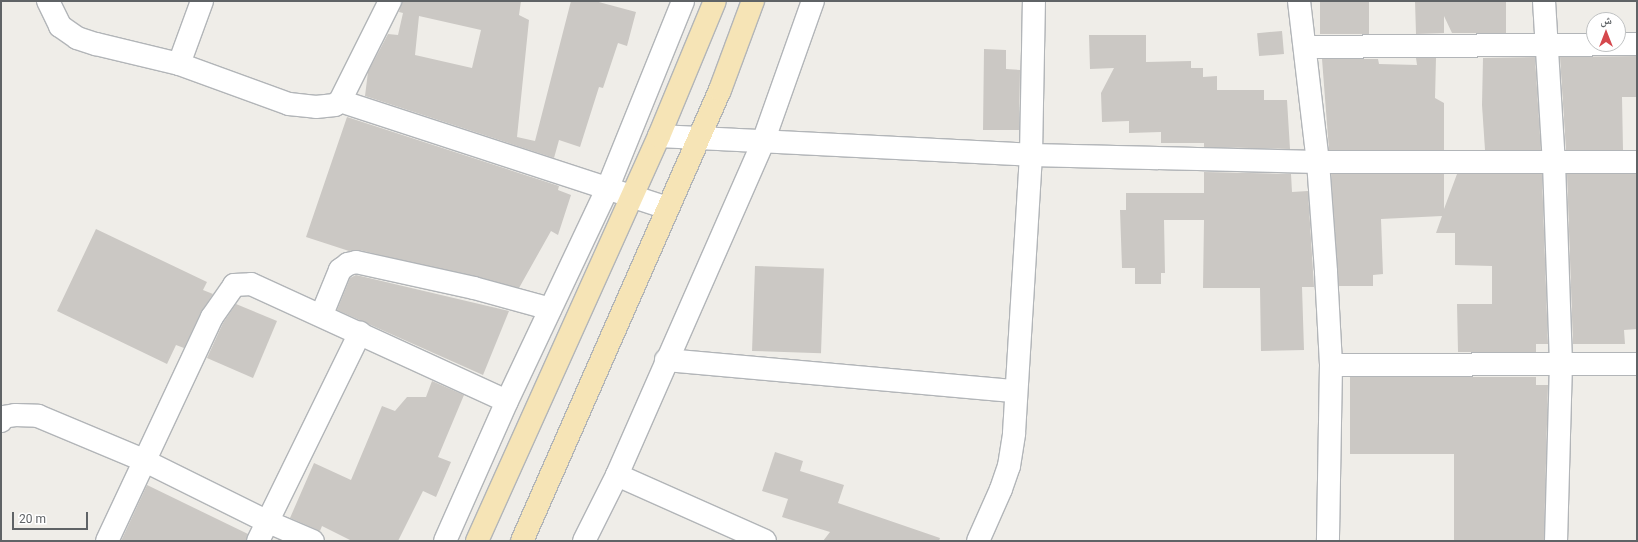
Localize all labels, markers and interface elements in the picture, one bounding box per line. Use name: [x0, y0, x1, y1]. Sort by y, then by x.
north arrow: [1586, 12, 1626, 52]
text: ش: [1600, 14, 1612, 27]
scale bar: [14, 504, 90, 530]
text: 20 m: [19, 512, 46, 526]

